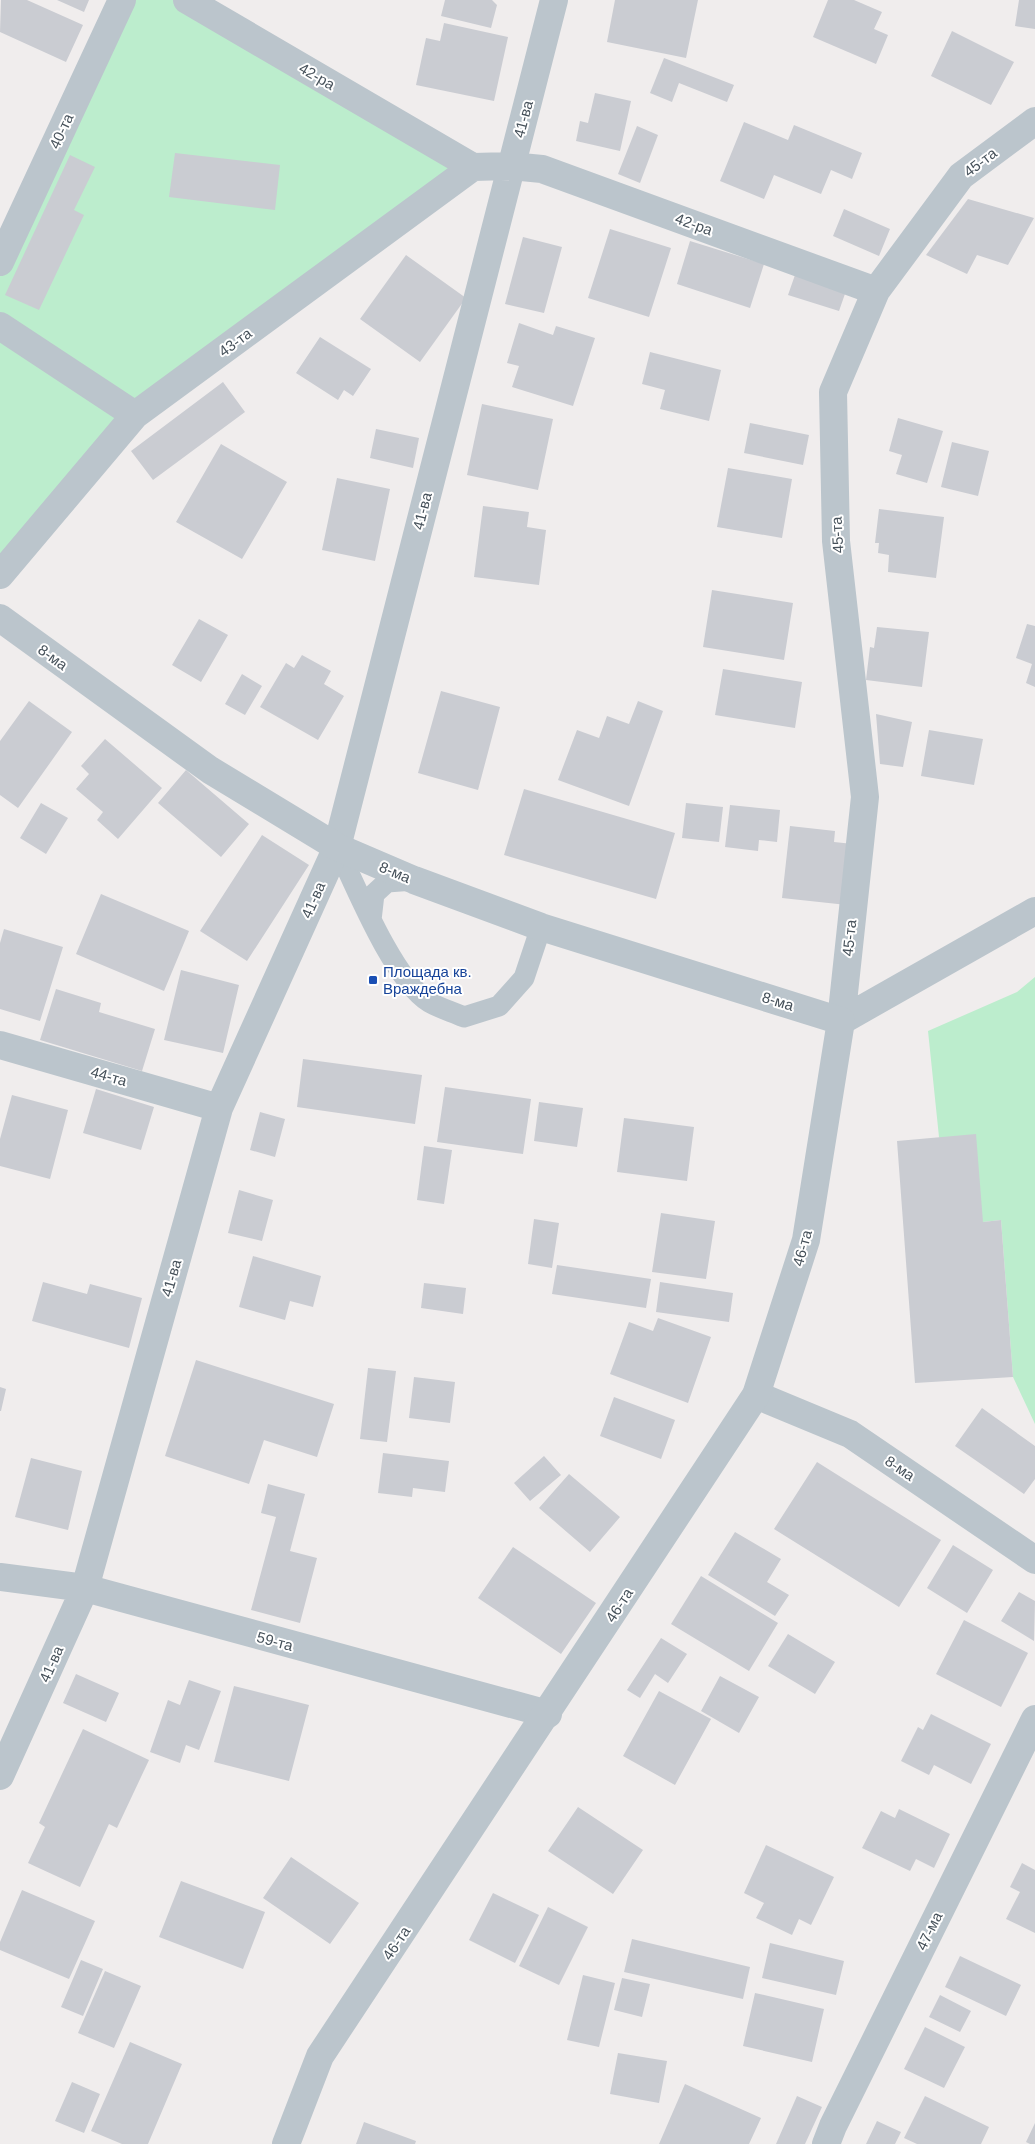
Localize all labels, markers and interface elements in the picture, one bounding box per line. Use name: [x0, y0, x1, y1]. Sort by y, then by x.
street label: 42-ра: [296, 59, 338, 93]
street label: 41-ва: [510, 98, 536, 139]
street label: 40-та: [46, 110, 77, 151]
street label: 45-та: [960, 144, 1000, 180]
street label: 42-ра: [673, 209, 716, 239]
street label: 43-та: [215, 324, 255, 360]
street label: 41-ва: [409, 490, 435, 531]
street label: 45-та: [828, 516, 846, 554]
street label: 8-ма: [35, 641, 71, 674]
street label: 8-ма: [377, 858, 414, 886]
street label: 41-ва: [298, 879, 329, 921]
street label: 45-та: [839, 918, 859, 957]
place label: Площада кв. Враждебна: [383, 963, 472, 997]
marker: Площада кв. Враждебна: [367, 974, 379, 986]
street label: 8-ма: [760, 988, 796, 1014]
street label: 44-та: [89, 1063, 130, 1089]
street label: 46-та: [789, 1227, 815, 1268]
street label: 41-ва: [158, 1257, 185, 1299]
street label: 8-ма: [882, 1452, 919, 1484]
street label: 46-та: [602, 1584, 636, 1625]
street label: 59-та: [255, 1628, 296, 1654]
street label: 41-ва: [36, 1643, 67, 1685]
street label: 47-ма: [913, 1909, 946, 1953]
street label: 46-та: [379, 1922, 414, 1963]

